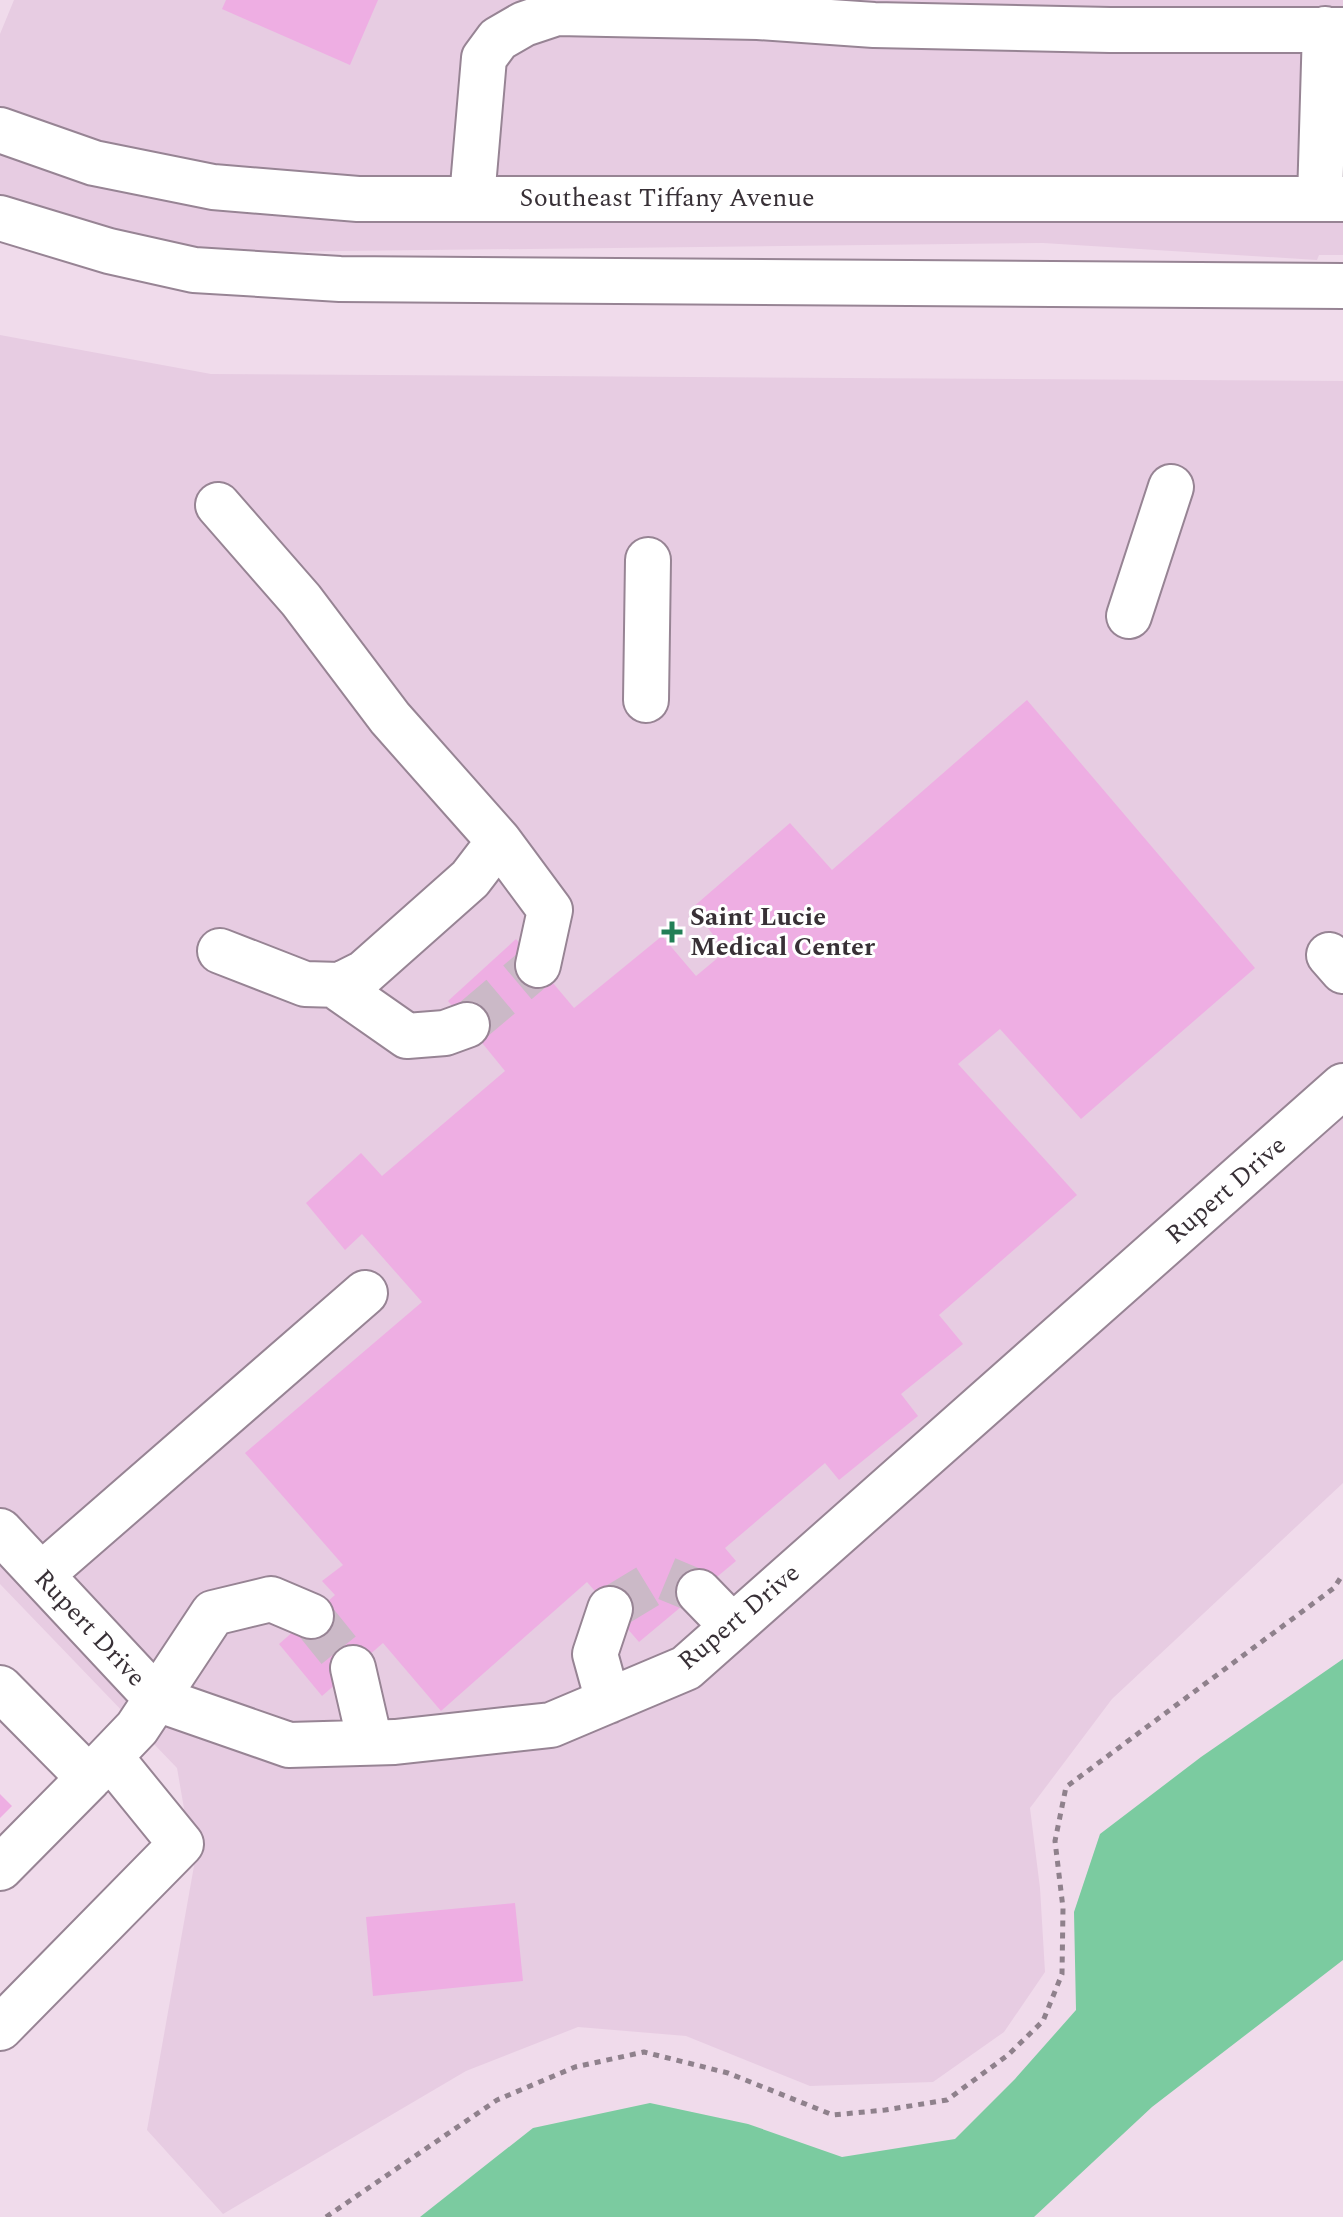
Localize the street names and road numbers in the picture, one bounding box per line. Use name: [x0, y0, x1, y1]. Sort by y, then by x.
street label: Southeast Tiffany Avenue: [519, 178, 815, 218]
street label: Rupert Drive: [1157, 1126, 1295, 1254]
street label: Rupert Drive: [669, 1554, 809, 1680]
street label: Rupert Drive: [25, 1560, 155, 1696]

